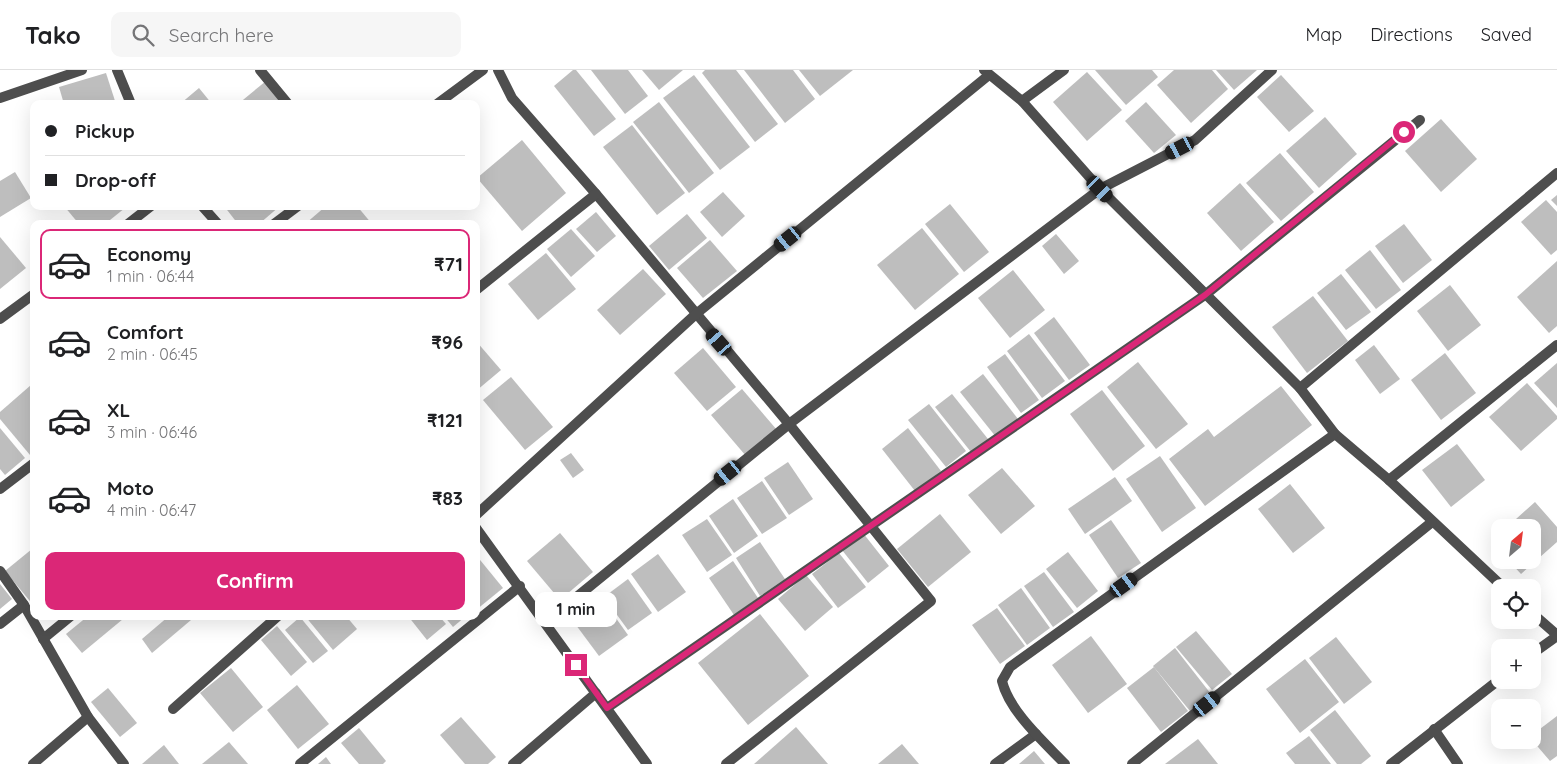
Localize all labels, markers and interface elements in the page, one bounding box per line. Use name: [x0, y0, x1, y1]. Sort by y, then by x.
search box: [111, 12, 461, 57]
text: Tako: [25, 20, 81, 50]
icon: search: [129, 21, 157, 49]
text: Search here: [169, 23, 274, 47]
text: Map: [1305, 23, 1342, 46]
text: Directions: [1370, 23, 1453, 46]
text: Saved: [1481, 23, 1532, 46]
text: Pickup: [75, 119, 135, 143]
route start: [1393, 121, 1415, 143]
car: [1163, 135, 1196, 161]
text: Drop-off: [75, 168, 156, 192]
car: [1084, 173, 1115, 205]
car: [771, 224, 804, 254]
icon: car: [47, 242, 92, 287]
text: Economy: [107, 242, 191, 266]
text: ₹71: [434, 252, 463, 276]
text: 1 min · 06:44: [107, 266, 194, 286]
icon: car: [47, 320, 92, 365]
text: Comfort: [107, 320, 184, 344]
car: [703, 326, 734, 358]
text: ₹96: [431, 330, 463, 354]
text: 2 min · 06:45: [107, 344, 198, 364]
icon: car: [47, 398, 92, 443]
text: XL: [107, 398, 130, 422]
text: ₹121: [427, 408, 463, 432]
text: 3 min · 06:46: [107, 422, 197, 442]
car: [711, 458, 744, 488]
icon: car: [47, 476, 92, 521]
text: Moto: [107, 476, 154, 500]
text: ₹83: [432, 486, 463, 510]
text: 4 min · 06:47: [107, 500, 196, 520]
north arrow: [1491, 519, 1541, 569]
map controls: [1491, 519, 1541, 749]
button: Confirm: [45, 552, 465, 610]
car: [1107, 570, 1140, 600]
button: locate: [1491, 579, 1541, 629]
callout: 1 min: [535, 592, 617, 628]
text: 1 min: [557, 599, 595, 619]
button: +: [1491, 639, 1541, 689]
route end: [565, 654, 587, 676]
car: [1190, 689, 1223, 719]
button: −: [1491, 699, 1541, 749]

